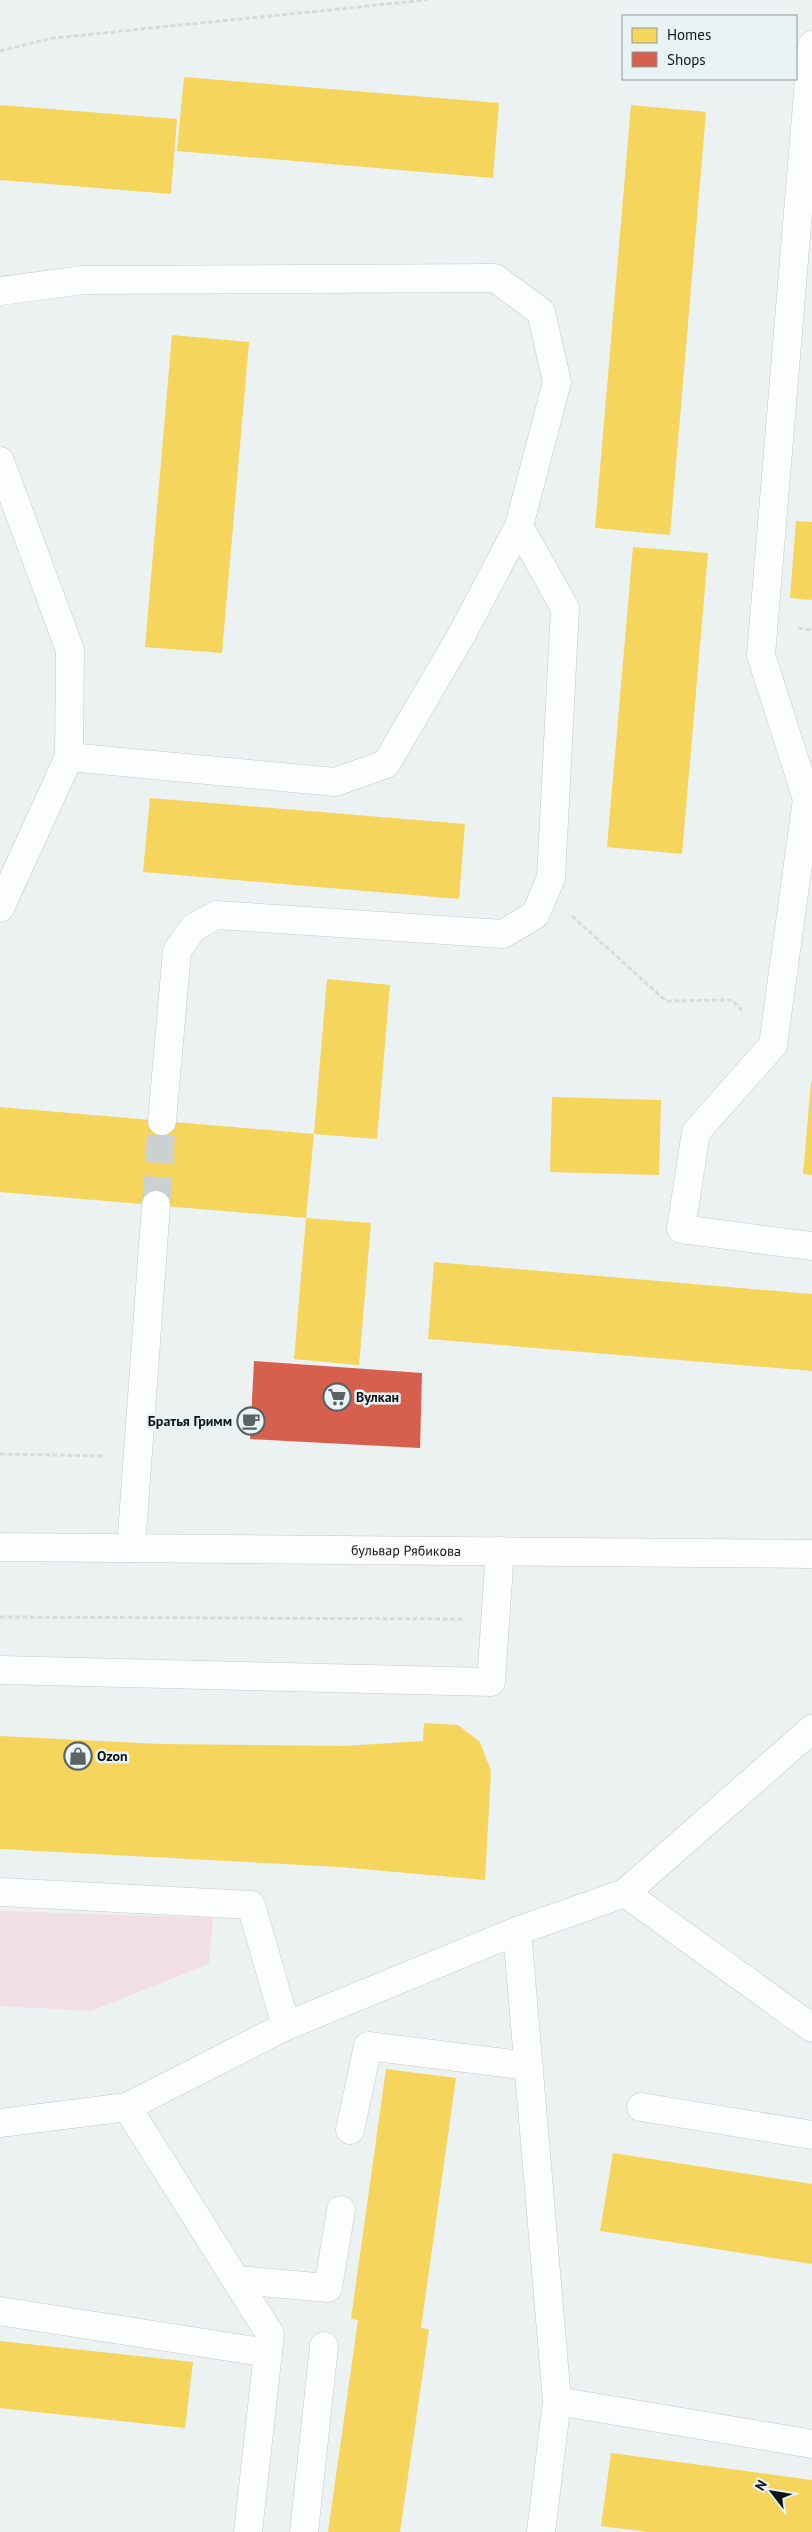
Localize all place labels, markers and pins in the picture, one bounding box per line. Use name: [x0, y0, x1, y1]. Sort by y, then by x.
supermarket icon: Вулкан: [322, 1382, 352, 1412]
place label: Вулкан: [356, 1388, 399, 1406]
cafe icon: Братья Гримм: [236, 1406, 266, 1436]
place label: Братья Гримм: [148, 1412, 232, 1430]
shop icon: Ozon: [63, 1741, 93, 1771]
place label: Ozon: [97, 1747, 128, 1765]

